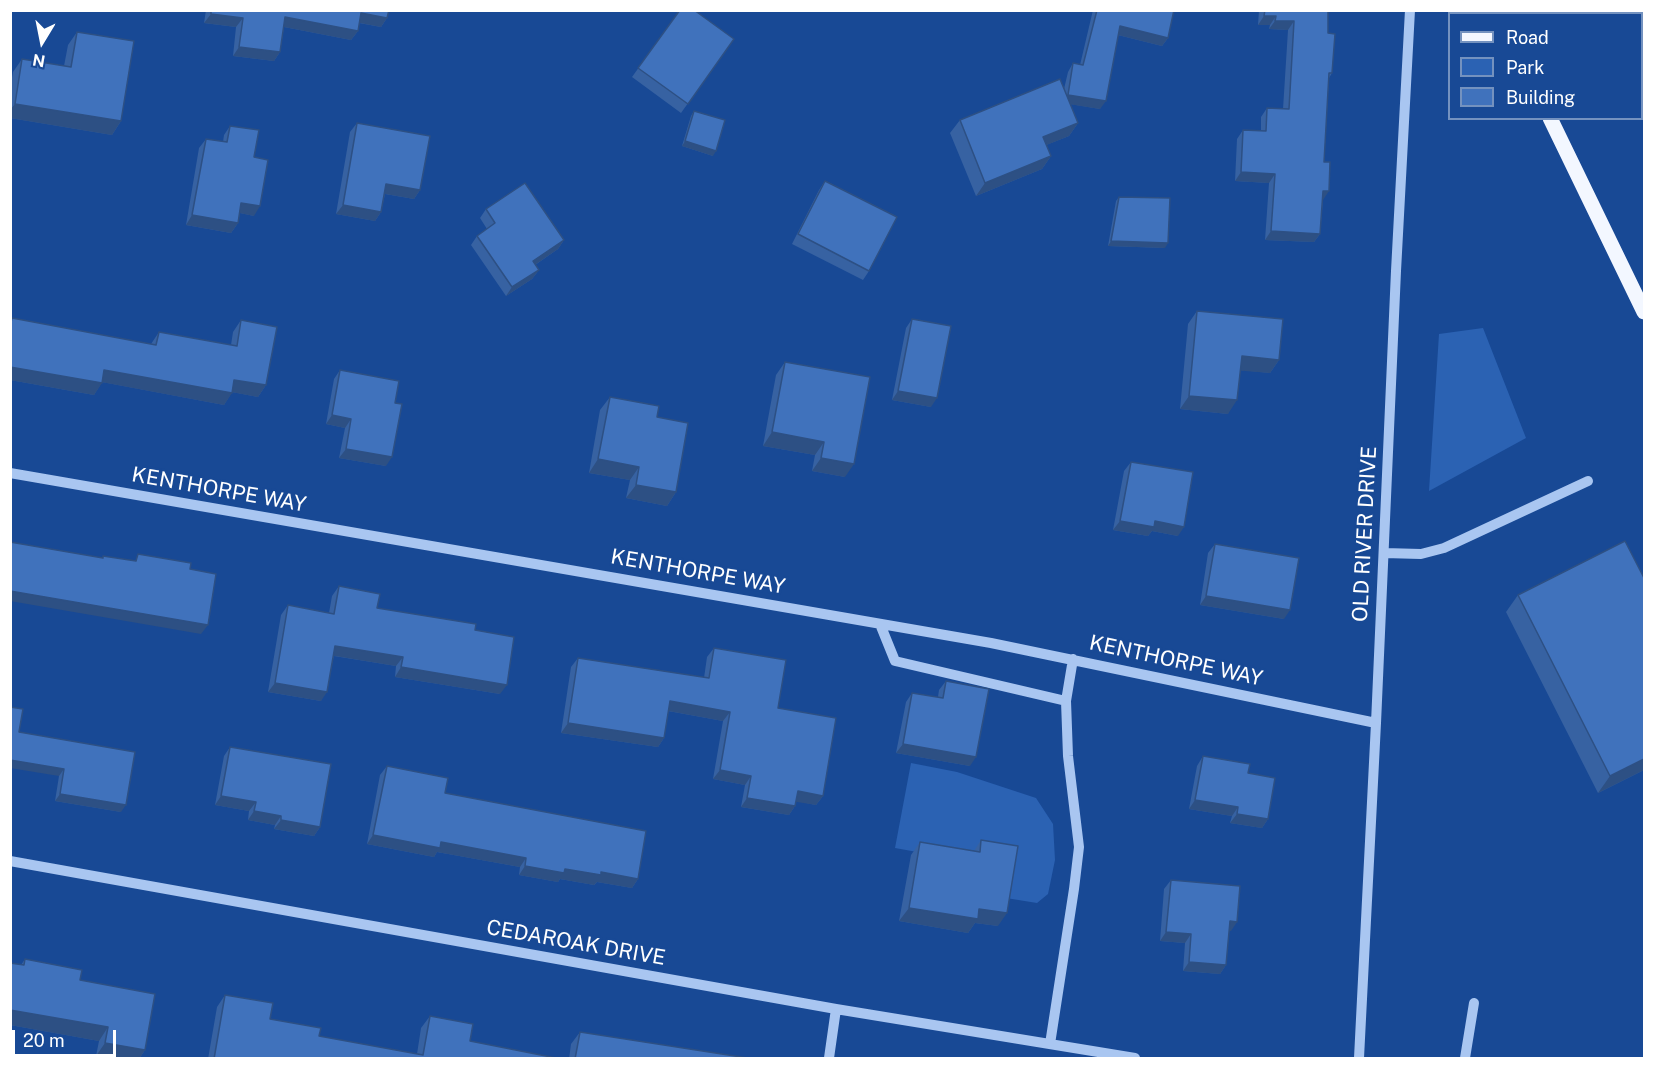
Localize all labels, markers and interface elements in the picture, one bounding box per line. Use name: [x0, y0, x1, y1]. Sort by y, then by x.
north arrow: [12, 12, 72, 72]
legend: [1448, 12, 1643, 120]
text: Road: [1506, 27, 1549, 48]
text: N: [31, 50, 47, 71]
text: Park: [1506, 57, 1544, 78]
text: Building: [1506, 87, 1575, 108]
street label: OLD RIVER DRIVE: [1348, 446, 1382, 622]
street label: KENTHORPE WAY: [130, 462, 308, 518]
street label: KENTHORPE WAY: [609, 544, 787, 600]
street label: KENTHORPE WAY: [1087, 630, 1265, 692]
street label: CEDAROAK DRIVE: [485, 915, 667, 971]
scale bar: [15, 1018, 118, 1056]
text: 20 m: [23, 1030, 65, 1051]

